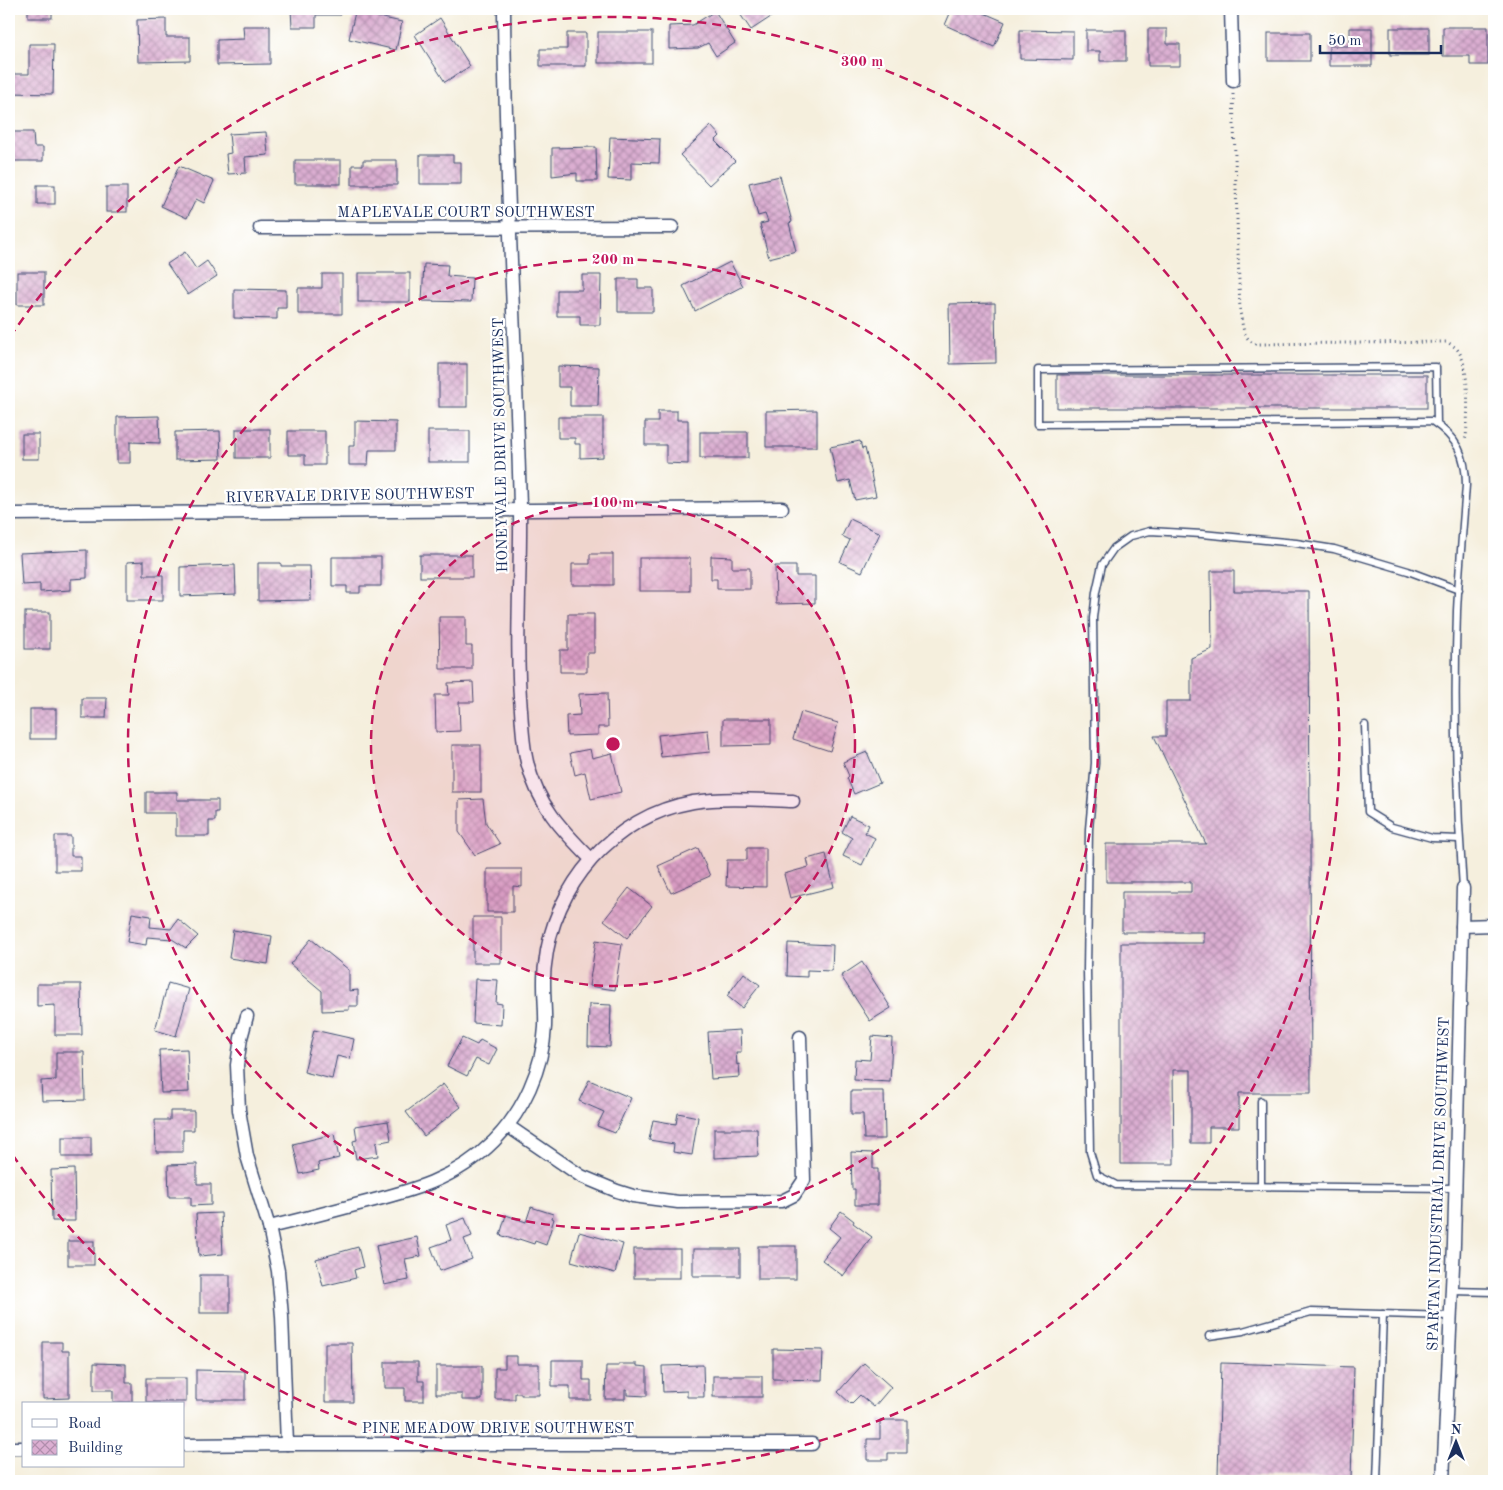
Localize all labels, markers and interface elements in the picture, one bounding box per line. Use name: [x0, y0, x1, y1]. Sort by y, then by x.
scale bar: [1320, 22, 1442, 54]
text: 50 m: [1328, 34, 1362, 49]
text: 300 m: [841, 55, 883, 70]
street label: MAPLEVALE COURT SOUTHWEST: [337, 206, 595, 221]
text: 200 m: [592, 253, 634, 268]
street label: HONEYVALE DRIVE SOUTHWEST: [492, 317, 511, 573]
street label: RIVERVALE DRIVE SOUTHWEST: [225, 487, 475, 506]
text: 100 m: [592, 496, 634, 511]
centre of rings: [604, 735, 622, 753]
street label: SPARTAN INDUSTRIAL DRIVE SOUTHWEST: [1426, 1017, 1453, 1351]
legend: [22, 1402, 185, 1468]
text: Road: [68, 1417, 102, 1432]
north arrow: [1430, 1418, 1480, 1468]
street label: PINE MEADOW DRIVE SOUTHWEST: [362, 1422, 634, 1437]
text: N: [1451, 1423, 1462, 1437]
text: Building: [68, 1441, 123, 1456]

